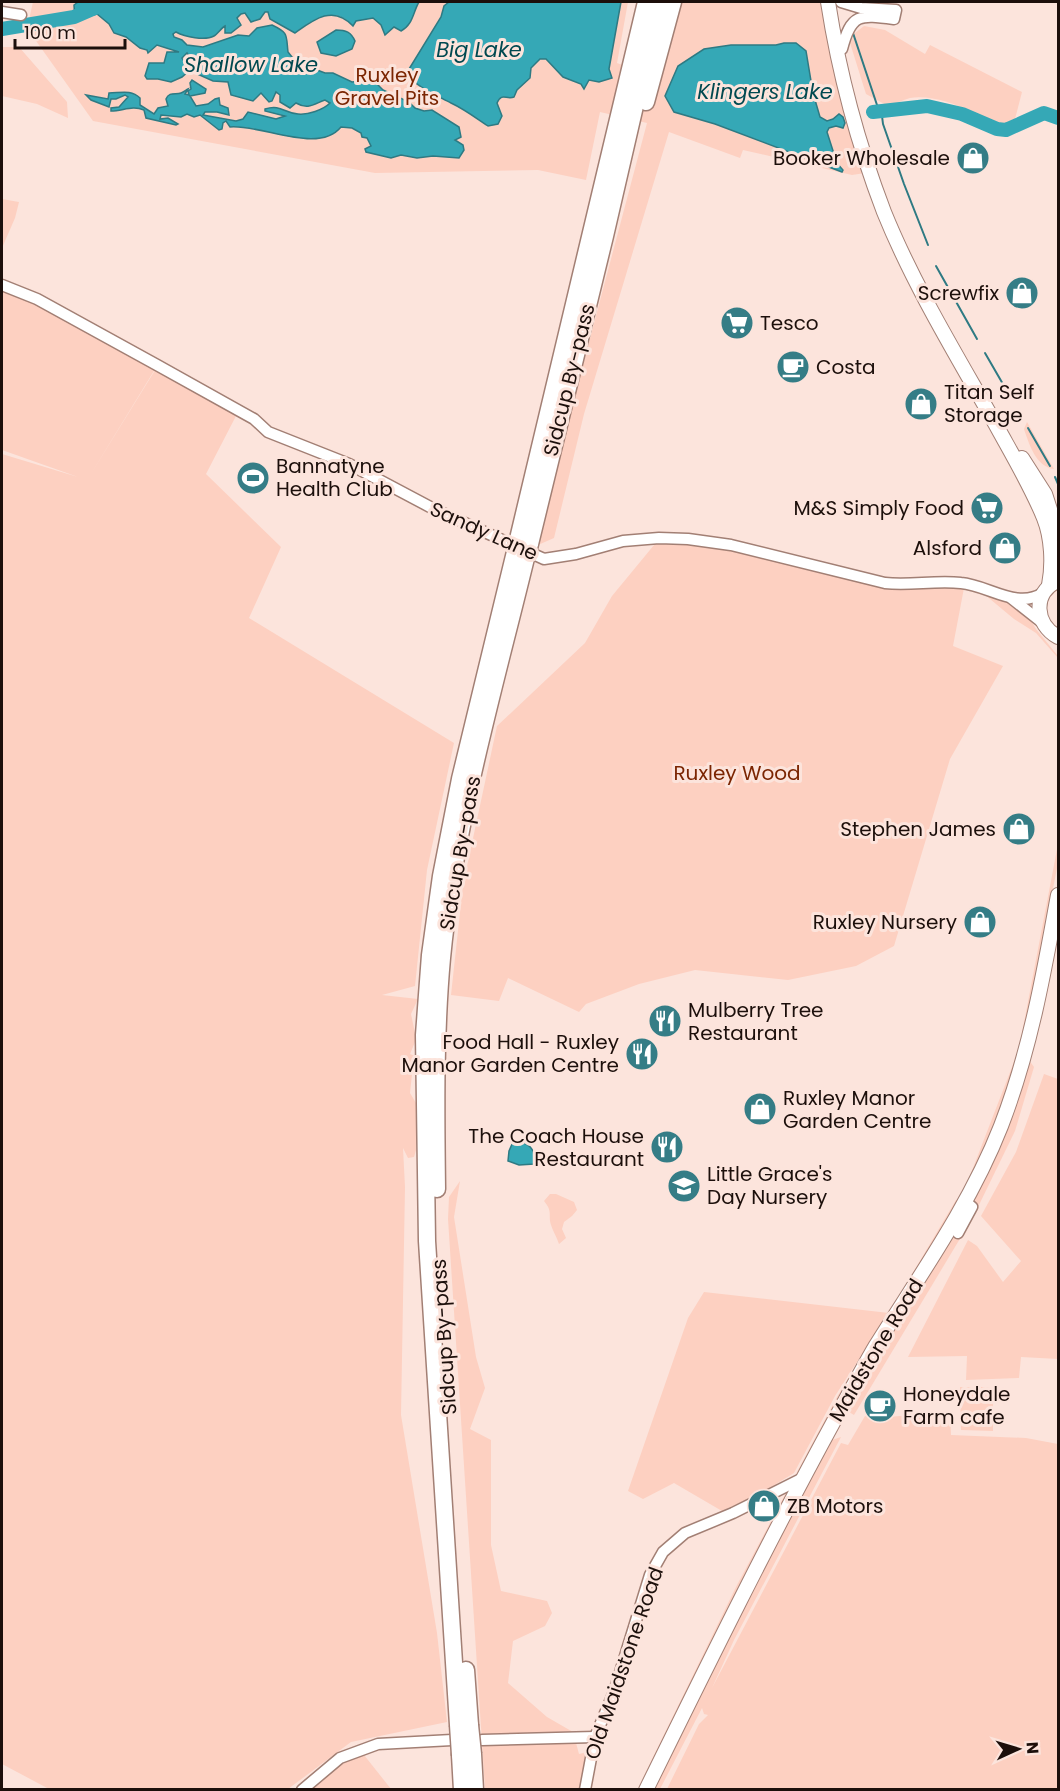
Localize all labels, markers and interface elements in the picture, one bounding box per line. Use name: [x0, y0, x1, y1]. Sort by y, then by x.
scale bar: [15, 12, 124, 50]
text: 100 m: [24, 20, 76, 45]
water label: Big Lake: [436, 35, 522, 64]
water label: Shallow Lake: [184, 50, 318, 79]
park label: Ruxley Gravel Pits: [335, 61, 439, 112]
water label: Klingers Lake: [697, 77, 833, 106]
shop icon: Booker Wholesale: [955, 140, 991, 176]
place label: Booker Wholesale: [773, 144, 950, 172]
shop icon: Screwfix: [1004, 275, 1040, 311]
place label: Screwfix: [918, 279, 999, 307]
street label: Sidcup By-pass: [536, 301, 602, 459]
supermarket icon: Tesco: [719, 305, 755, 341]
place label: Tesco: [760, 309, 819, 337]
cafe icon: Costa: [775, 349, 811, 385]
place label: Costa: [816, 353, 875, 381]
place label: Titan Self Storage: [944, 378, 1034, 429]
shop icon: Titan Self Storage: [903, 386, 939, 422]
place label: Bannatyne Health Club: [276, 452, 393, 503]
sports icon: Bannatyne Health Club: [235, 460, 271, 496]
supermarket icon: M&S Simply Food: [969, 490, 1005, 526]
place label: M&S Simply Food: [793, 494, 964, 522]
street label: Sandy Lane: [426, 495, 542, 567]
shop icon: Alsford: [987, 530, 1023, 566]
place label: Alsford: [913, 534, 982, 562]
park label: Ruxley Wood: [673, 759, 801, 787]
street label: Sidcup By-pass: [433, 774, 487, 932]
shop icon: Stephen James: [1001, 811, 1037, 847]
place label: Stephen James: [840, 815, 996, 843]
shop icon: Ruxley Nursery: [962, 904, 998, 940]
place label: Ruxley Nursery: [813, 908, 957, 936]
place label: Mulberry Tree Restaurant: [688, 996, 823, 1047]
restaurant icon: Mulberry Tree Restaurant: [647, 1003, 683, 1039]
place label: Food Hall - Ruxley Manor Garden Centre: [401, 1028, 619, 1079]
restaurant icon: Food Hall - Ruxley Manor Garden Centre: [624, 1036, 660, 1072]
place label: Ruxley Manor Garden Centre: [783, 1084, 931, 1135]
shop icon: Ruxley Manor Garden Centre: [742, 1091, 778, 1127]
place label: The Coach House Restaurant: [468, 1122, 644, 1173]
restaurant icon: The Coach House Restaurant: [649, 1129, 685, 1165]
place label: Little Grace's Day Nursery: [707, 1160, 832, 1211]
school or university icon: Little Grace's Day Nursery: [666, 1168, 702, 1204]
street label: Sidcup By-pass: [425, 1258, 463, 1416]
street label: Maidstone Road: [822, 1273, 930, 1427]
place label: Honeydale Farm cafe: [903, 1380, 1010, 1431]
cafe icon: Honeydale Farm cafe: [862, 1388, 898, 1424]
shop icon: ZB Motors: [746, 1488, 782, 1524]
place label: ZB Motors: [787, 1492, 883, 1520]
street label: Old Maidstone Road: [578, 1563, 670, 1763]
north arrow: [988, 1719, 1048, 1779]
text: N: [1021, 1741, 1044, 1755]

